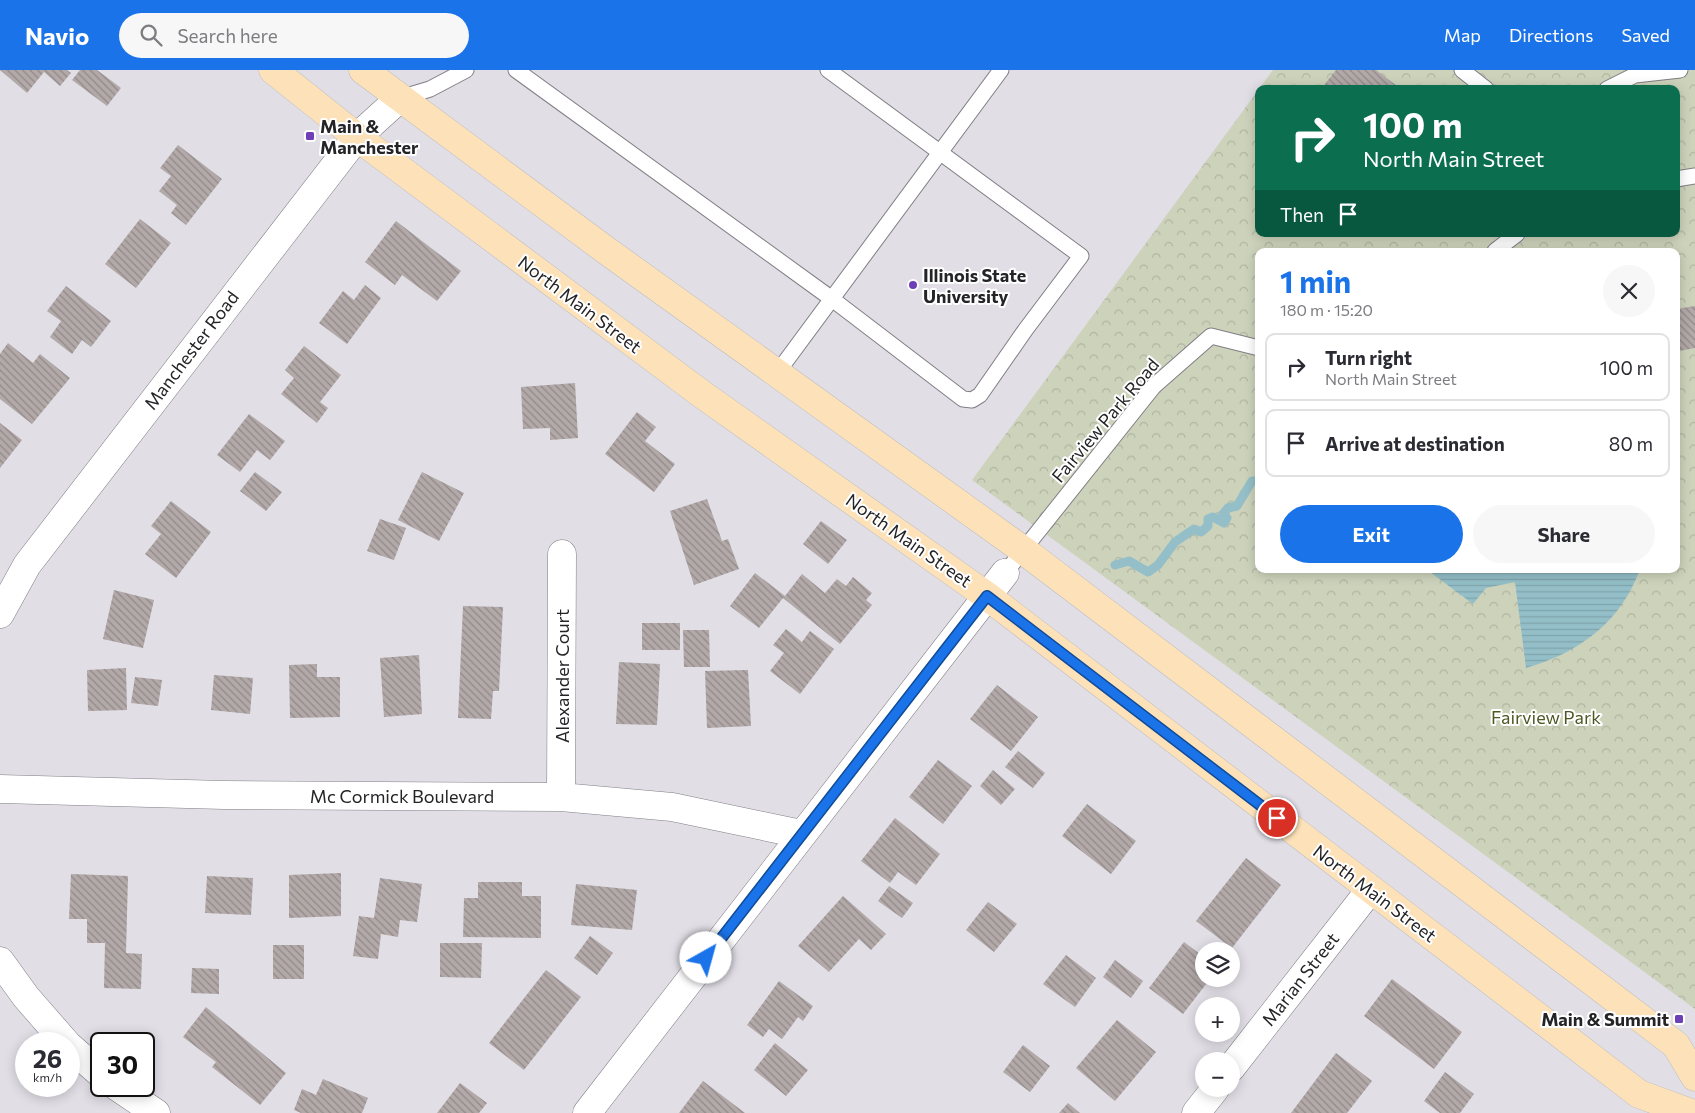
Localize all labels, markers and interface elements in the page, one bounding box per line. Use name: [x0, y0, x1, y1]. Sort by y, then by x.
search box: [119, 13, 469, 58]
text: Navio: [25, 21, 89, 50]
icon: search: [137, 21, 165, 49]
text: Search here: [177, 24, 278, 47]
text: Map: [1444, 24, 1481, 46]
text: Directions: [1509, 24, 1593, 46]
text: Saved: [1621, 24, 1670, 46]
text: 100 m: [1363, 102, 1463, 145]
icon: right: [1280, 105, 1345, 170]
place label: Main & Manchester: [320, 115, 419, 158]
marker: Main & Manchester: [304, 130, 316, 142]
text: North Main Street: [1363, 145, 1544, 172]
icon: arrive: [1334, 200, 1362, 228]
text: Then: [1280, 203, 1324, 226]
street label: North Main Street: [514, 251, 646, 357]
text: 1 min: [1280, 262, 1351, 299]
place label: Illinois State University: [923, 264, 1026, 307]
button: close: [1603, 265, 1655, 317]
marker: Illinois State University: [907, 279, 919, 291]
street label: Manchester Road: [139, 286, 243, 414]
text: 180 m · 15:20: [1280, 300, 1373, 319]
text: Turn right: [1325, 346, 1412, 369]
street label: Fairview Park Road: [1047, 353, 1163, 487]
icon: right: [1282, 353, 1310, 381]
text: 100 m: [1600, 356, 1653, 379]
text: North Main Street: [1325, 369, 1457, 388]
icon: arrive: [1282, 429, 1310, 457]
text: Arrive at destination: [1325, 432, 1505, 455]
text: 80 m: [1609, 432, 1653, 455]
street label: North Main Street: [842, 488, 976, 592]
button: Exit: [1280, 505, 1463, 563]
button: Share: [1473, 505, 1655, 563]
street label: Alexander Court: [551, 609, 573, 743]
park label: Fairview Park: [1491, 706, 1601, 728]
street label: Mc Cormick Boulevard: [310, 785, 494, 807]
pin: [1256, 797, 1298, 839]
icon: arrive: [1263, 804, 1291, 832]
street label: North Main Street: [1309, 840, 1441, 946]
street label: Marian Street: [1257, 928, 1343, 1030]
position arrow: [679, 931, 731, 983]
map controls: [1195, 942, 1240, 1097]
button: layers: [1195, 942, 1240, 987]
button: +: [1195, 997, 1240, 1042]
place label: Main & Summit: [1541, 1008, 1669, 1030]
marker: Main & Summit: [1673, 1013, 1685, 1025]
speed limit sign: 30: [90, 1032, 155, 1097]
text: 26: [33, 1043, 62, 1073]
button: −: [1195, 1052, 1240, 1097]
text: km/h: [33, 1070, 62, 1084]

